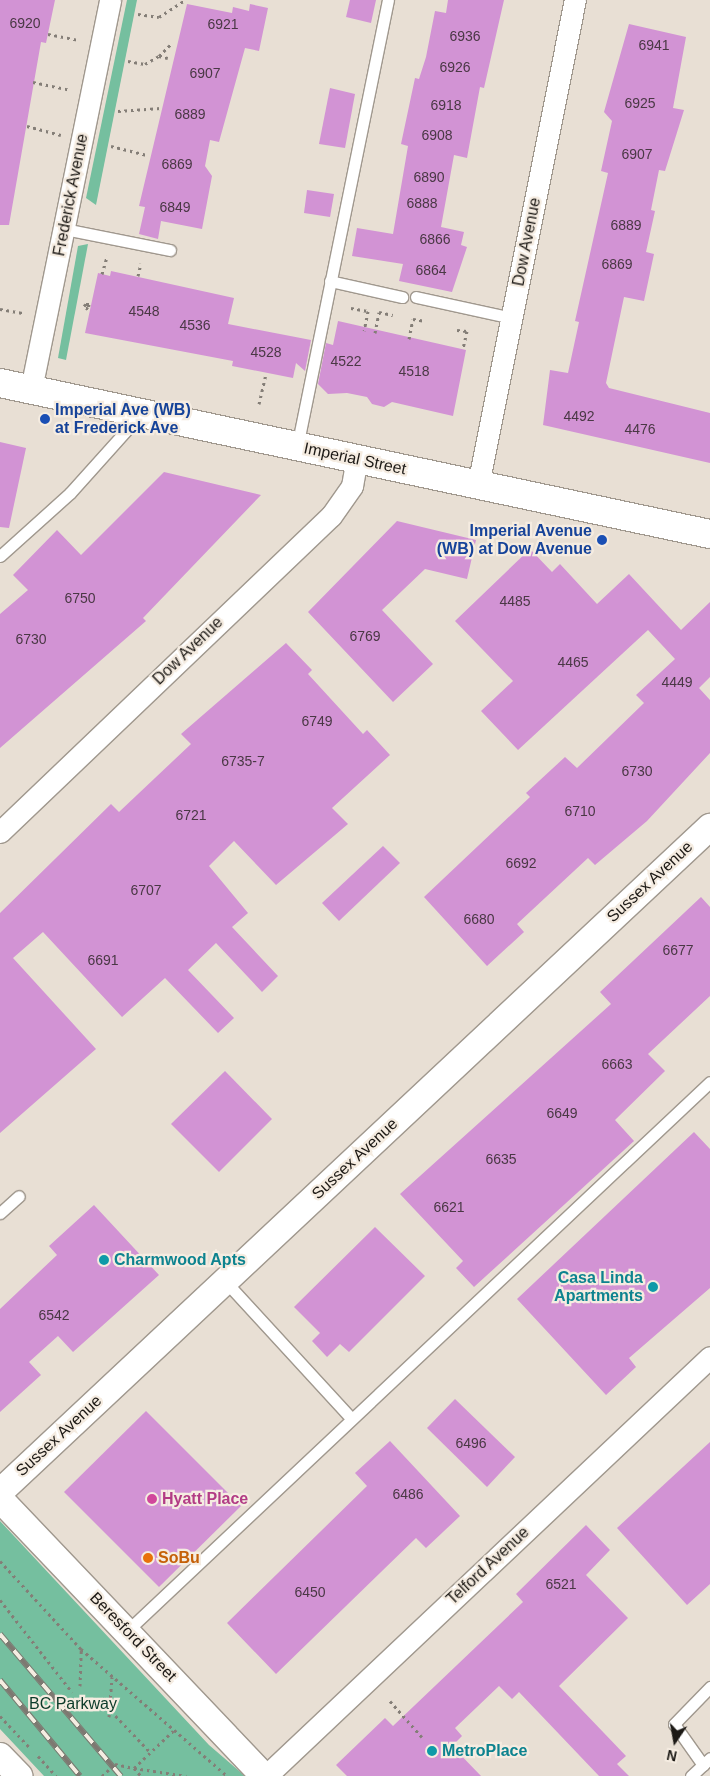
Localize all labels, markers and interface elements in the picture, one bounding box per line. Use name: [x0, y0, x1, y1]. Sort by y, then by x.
house number: 6920: [9, 15, 41, 31]
house number: 6921: [207, 16, 239, 32]
house number: 6936: [449, 28, 481, 44]
house number: 6941: [638, 37, 670, 53]
house number: 6926: [439, 59, 471, 75]
house number: 6907: [189, 65, 221, 81]
house number: 6925: [624, 95, 656, 111]
house number: 6918: [430, 97, 462, 113]
house number: 6889: [174, 106, 206, 122]
house number: 6908: [421, 127, 453, 143]
street label: Frederick Avenue: [50, 132, 92, 258]
house number: 6907: [621, 146, 653, 162]
house number: 6869: [161, 156, 193, 172]
house number: 6890: [413, 169, 445, 185]
house number: 6888: [406, 195, 438, 211]
street label: Dow Avenue: [509, 196, 545, 288]
house number: 6849: [159, 199, 191, 215]
house number: 6889: [610, 217, 642, 233]
house number: 6866: [419, 231, 451, 247]
house number: 6869: [601, 256, 633, 272]
house number: 6864: [415, 262, 447, 278]
house number: 4548: [128, 303, 160, 319]
house number: 4536: [179, 317, 211, 333]
house number: 4528: [250, 344, 282, 360]
house number: 4522: [330, 353, 362, 369]
house number: 4518: [398, 363, 430, 379]
place label: Imperial Ave (WB) at Frederick Ave: [55, 400, 191, 438]
house number: 4492: [563, 408, 595, 424]
marker: Imperial Ave (WB) at Frederick Ave: [39, 413, 51, 425]
house number: 4476: [624, 421, 656, 437]
street label: Imperial Street: [302, 439, 408, 479]
place label: Imperial Avenue (WB) at Dow Avenue: [436, 521, 592, 559]
marker: Imperial Avenue (WB) at Dow Avenue: [596, 534, 608, 546]
house number: 6750: [64, 590, 96, 606]
house number: 4485: [499, 593, 531, 609]
street label: Dow Avenue: [149, 613, 227, 689]
house number: 6769: [349, 628, 381, 644]
house number: 6730: [15, 631, 47, 647]
house number: 4465: [557, 654, 589, 670]
house number: 4449: [661, 674, 693, 690]
house number: 6749: [301, 713, 333, 729]
house number: 6735-7: [221, 753, 265, 769]
house number: 6730: [621, 763, 653, 779]
house number: 6710: [564, 803, 596, 819]
house number: 6721: [175, 807, 207, 823]
street label: Sussex Avenue: [603, 837, 697, 927]
house number: 6692: [505, 855, 537, 871]
house number: 6707: [130, 882, 162, 898]
house number: 6680: [463, 911, 495, 927]
house number: 6677: [662, 942, 694, 958]
house number: 6691: [87, 952, 119, 968]
house number: 6663: [601, 1056, 633, 1072]
house number: 6649: [546, 1105, 578, 1121]
street label: Sussex Avenue: [308, 1114, 402, 1204]
house number: 6635: [485, 1151, 517, 1167]
house number: 6621: [433, 1199, 465, 1215]
place label: Charmwood Apts: [114, 1250, 246, 1270]
marker: Charmwood Apts: [98, 1254, 110, 1266]
place label: Casa Linda Apartments: [554, 1268, 643, 1306]
marker: Casa Linda Apartments: [647, 1281, 659, 1293]
house number: 6542: [38, 1307, 70, 1323]
street label: Sussex Avenue: [12, 1391, 106, 1481]
house number: 6496: [455, 1435, 487, 1451]
house number: 6486: [392, 1486, 424, 1502]
place label: Hyatt Place: [162, 1489, 248, 1509]
marker: Hyatt Place: [146, 1493, 158, 1505]
street label: Telford Avenue: [443, 1523, 533, 1609]
place label: SoBu: [158, 1548, 200, 1568]
marker: SoBu: [142, 1552, 154, 1564]
house number: 6521: [545, 1576, 577, 1592]
house number: 6450: [294, 1584, 326, 1600]
street label: Beresford Street: [86, 1588, 180, 1686]
park label: BC Parkway: [29, 1694, 117, 1714]
north arrow: [650, 1716, 700, 1766]
place label: MetroPlace: [442, 1741, 527, 1761]
marker: MetroPlace: [426, 1745, 438, 1757]
text: N: [665, 1747, 678, 1765]

